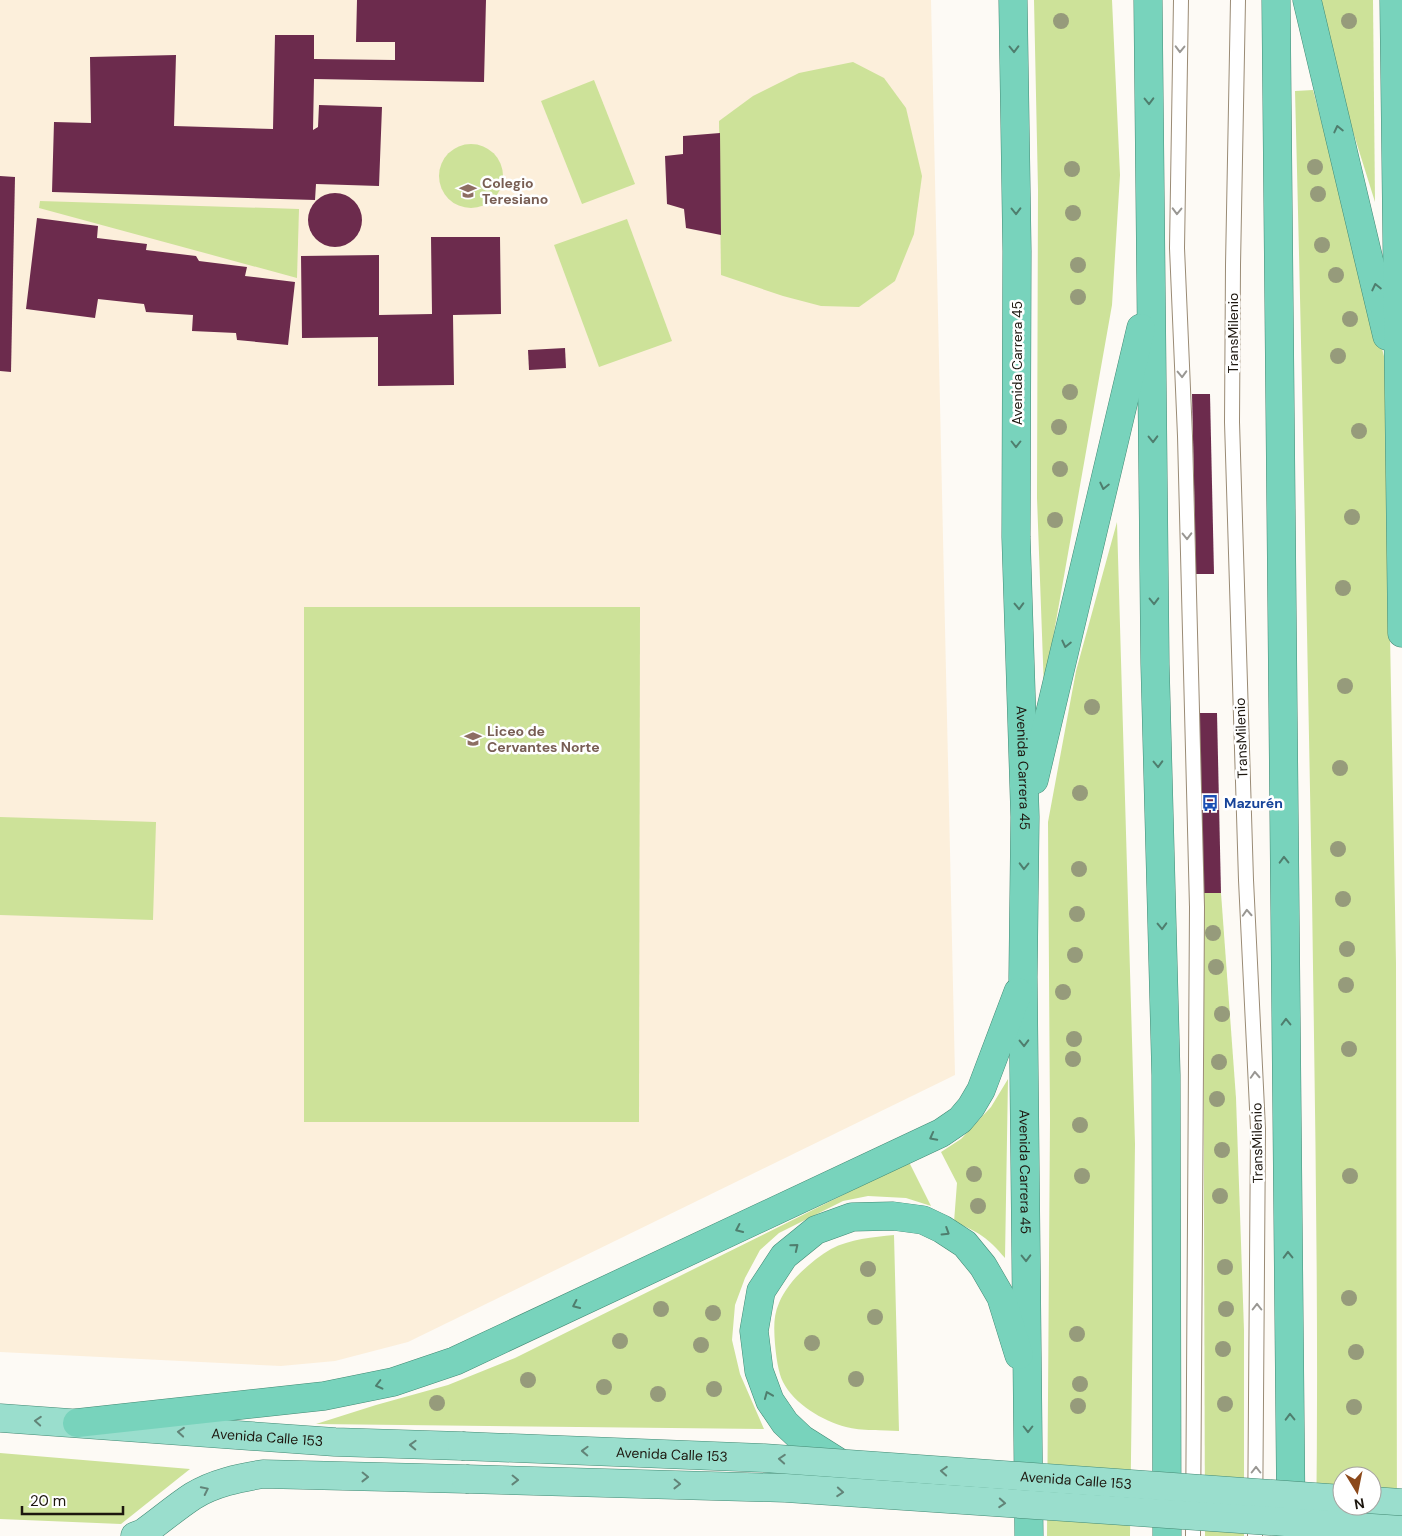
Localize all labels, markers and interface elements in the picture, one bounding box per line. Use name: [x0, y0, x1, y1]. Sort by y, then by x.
one-way arrow: [1009, 45, 1019, 53]
one-way arrow: [1175, 45, 1185, 53]
one-way arrow: [1144, 98, 1154, 105]
one-way arrow: [1333, 125, 1344, 134]
place label: Colegio Teresiano: [482, 174, 548, 208]
school or university icon: Colegio Teresiano: [458, 181, 478, 201]
one-way arrow: [1011, 208, 1021, 215]
one-way arrow: [1172, 208, 1182, 215]
one-way arrow: [1371, 283, 1382, 292]
street label: TransMilenio: [1224, 293, 1242, 373]
street label: Avenida Carrera 45: [1008, 301, 1026, 425]
one-way arrow: [1177, 370, 1187, 378]
one-way arrow: [1148, 436, 1158, 443]
one-way arrow: [1011, 440, 1021, 448]
one-way arrow: [1099, 481, 1110, 490]
one-way arrow: [1182, 532, 1192, 540]
one-way arrow: [1149, 598, 1159, 606]
one-way arrow: [1014, 602, 1024, 610]
one-way arrow: [1061, 640, 1072, 648]
street label: TransMilenio: [1231, 697, 1251, 779]
street label: Avenida Carrera 45: [1012, 705, 1034, 830]
place label: Liceo de Cervantes Norte: [487, 722, 600, 756]
school or university icon: Liceo de Cervantes Norte: [463, 729, 483, 749]
one-way arrow: [1152, 760, 1163, 768]
bus stop icon: Mazurén: [1200, 793, 1220, 813]
place label: Mazurén: [1224, 794, 1283, 812]
one-way arrow: [1279, 856, 1289, 864]
one-way arrow: [1019, 862, 1030, 870]
one-way arrow: [1242, 908, 1253, 916]
one-way arrow: [1157, 923, 1167, 931]
one-way arrow: [1281, 1018, 1291, 1026]
one-way arrow: [1019, 1040, 1029, 1048]
one-way arrow: [1250, 1071, 1261, 1079]
street label: TransMilenio: [1247, 1102, 1267, 1184]
street label: Avenida Carrera 45: [1015, 1109, 1035, 1234]
one-way arrow: [930, 1131, 939, 1141]
one-way arrow: [735, 1222, 744, 1233]
one-way arrow: [941, 1226, 950, 1236]
one-way arrow: [789, 1245, 798, 1253]
one-way arrow: [1283, 1251, 1293, 1258]
one-way arrow: [1021, 1255, 1031, 1263]
one-way arrow: [572, 1298, 581, 1309]
one-way arrow: [1252, 1303, 1262, 1311]
one-way arrow: [374, 1379, 383, 1390]
one-way arrow: [764, 1391, 775, 1400]
one-way arrow: [1285, 1413, 1295, 1421]
one-way arrow: [34, 1415, 42, 1426]
street label: Avenida Calle 153: [211, 1424, 324, 1450]
one-way arrow: [177, 1426, 185, 1437]
one-way arrow: [1023, 1426, 1033, 1434]
one-way arrow: [409, 1439, 417, 1450]
street label: Avenida Calle 153: [616, 1443, 728, 1466]
one-way arrow: [581, 1446, 588, 1456]
one-way arrow: [778, 1454, 786, 1465]
one-way arrow: [940, 1466, 948, 1477]
one-way arrow: [1251, 1466, 1261, 1474]
north arrow: [1332, 1466, 1382, 1516]
street label: Avenida Calle 153: [1020, 1467, 1132, 1493]
one-way arrow: [361, 1472, 369, 1482]
one-way arrow: [511, 1475, 519, 1486]
one-way arrow: [674, 1479, 682, 1490]
scale bar: [22, 1484, 124, 1516]
one-way arrow: [200, 1486, 209, 1497]
one-way arrow: [836, 1487, 844, 1498]
text: 20 m: [30, 1491, 66, 1511]
text: N: [1353, 1494, 1366, 1514]
one-way arrow: [998, 1497, 1006, 1508]

